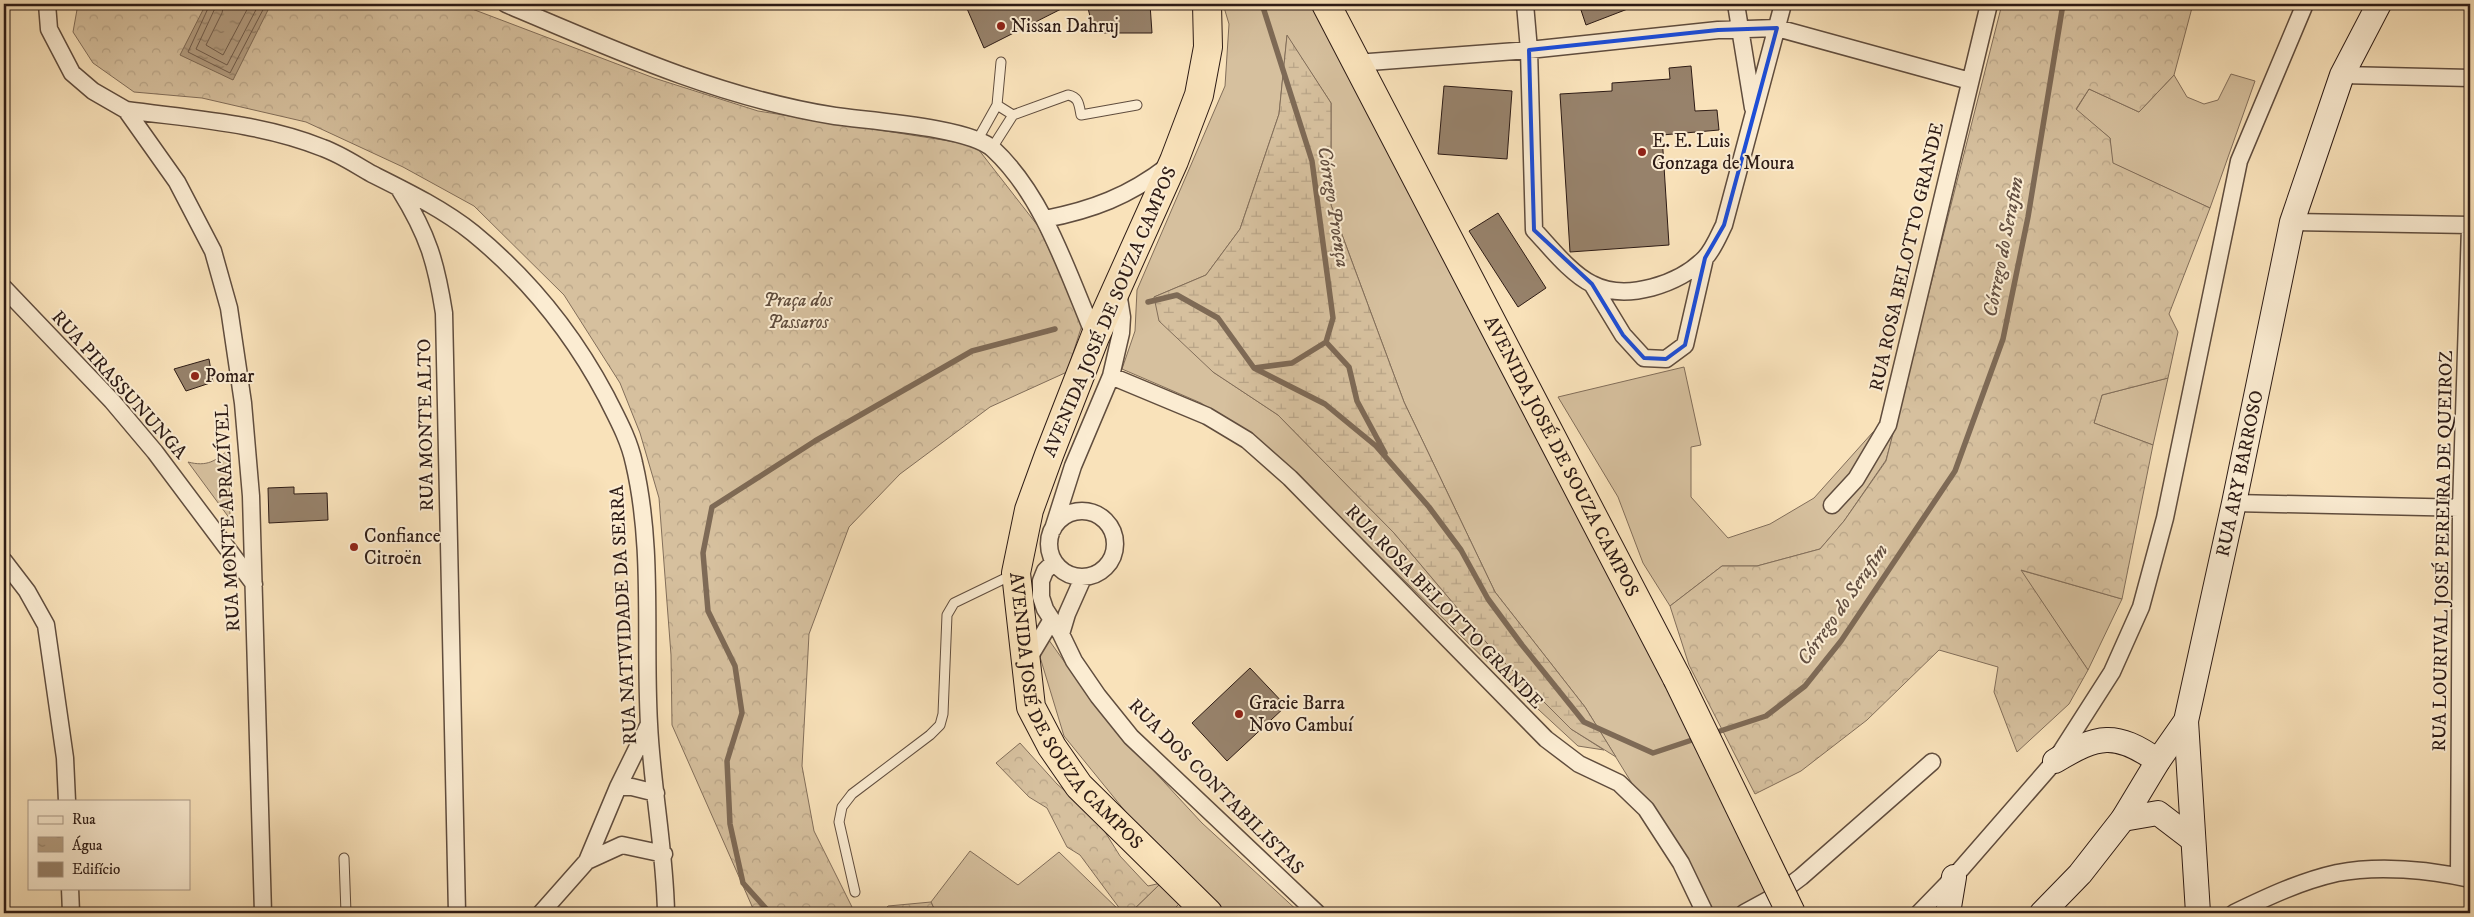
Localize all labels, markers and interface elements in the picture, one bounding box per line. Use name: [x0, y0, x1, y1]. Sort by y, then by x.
place label: Nissan Dahruj: [1011, 15, 1119, 38]
marker: Nissan Dahruj: [995, 20, 1007, 32]
street label: RUA ROSA BELOTTO GRANDE: [1865, 120, 1949, 394]
place label: E. E. Luis Gonzaga de Moura: [1652, 130, 1794, 175]
water label: Córrego Proença: [1311, 145, 1355, 269]
marker: E. E. Luis Gonzaga de Moura: [1636, 146, 1648, 158]
street label: AVENIDA JOSÉ DE SOUZA CAMPOS: [1037, 163, 1182, 461]
water label: Córrego do Serafim: [1978, 175, 2030, 319]
park label: Praça dos Passaros: [763, 289, 834, 334]
street label: RUA PIRASSUNUNGA: [46, 306, 192, 465]
street label: AVENIDA JOSÉ DE SOUZA CAMPOS: [1479, 312, 1644, 601]
street label: RUA MONTE ALTO: [413, 338, 439, 512]
street label: RUA LOURIVAL JOSÉ PEREIRA DE QUEIROZ: [2427, 350, 2458, 752]
place label: Pomar: [205, 365, 254, 388]
marker: Pomar: [189, 370, 201, 382]
street label: RUA ARY BARROSO: [2211, 388, 2268, 559]
street label: RUA MONTE APRAZÍVEL: [209, 403, 245, 632]
street label: RUA NATIVIDADE DA SERRA: [606, 484, 642, 745]
street label: RUA ROSA BELOTTO GRANDE: [1340, 500, 1548, 714]
place label: Confiance Citroën: [364, 525, 441, 570]
water label: Córrego do Serafim: [1792, 539, 1894, 671]
marker: Confiance Citroën: [348, 541, 360, 553]
street label: AVENIDA JOSÉ DE SOUZA CAMPOS: [1005, 571, 1148, 854]
place label: Gracie Barra Novo Cambuí: [1249, 692, 1354, 737]
street label: RUA DOS CONTABILISTAS: [1123, 694, 1309, 880]
marker: Gracie Barra Novo Cambuí: [1233, 708, 1245, 720]
legend: [28, 800, 190, 890]
text: Rua: [72, 810, 96, 829]
text: Água: [72, 835, 103, 855]
text: Edifício: [72, 860, 120, 879]

